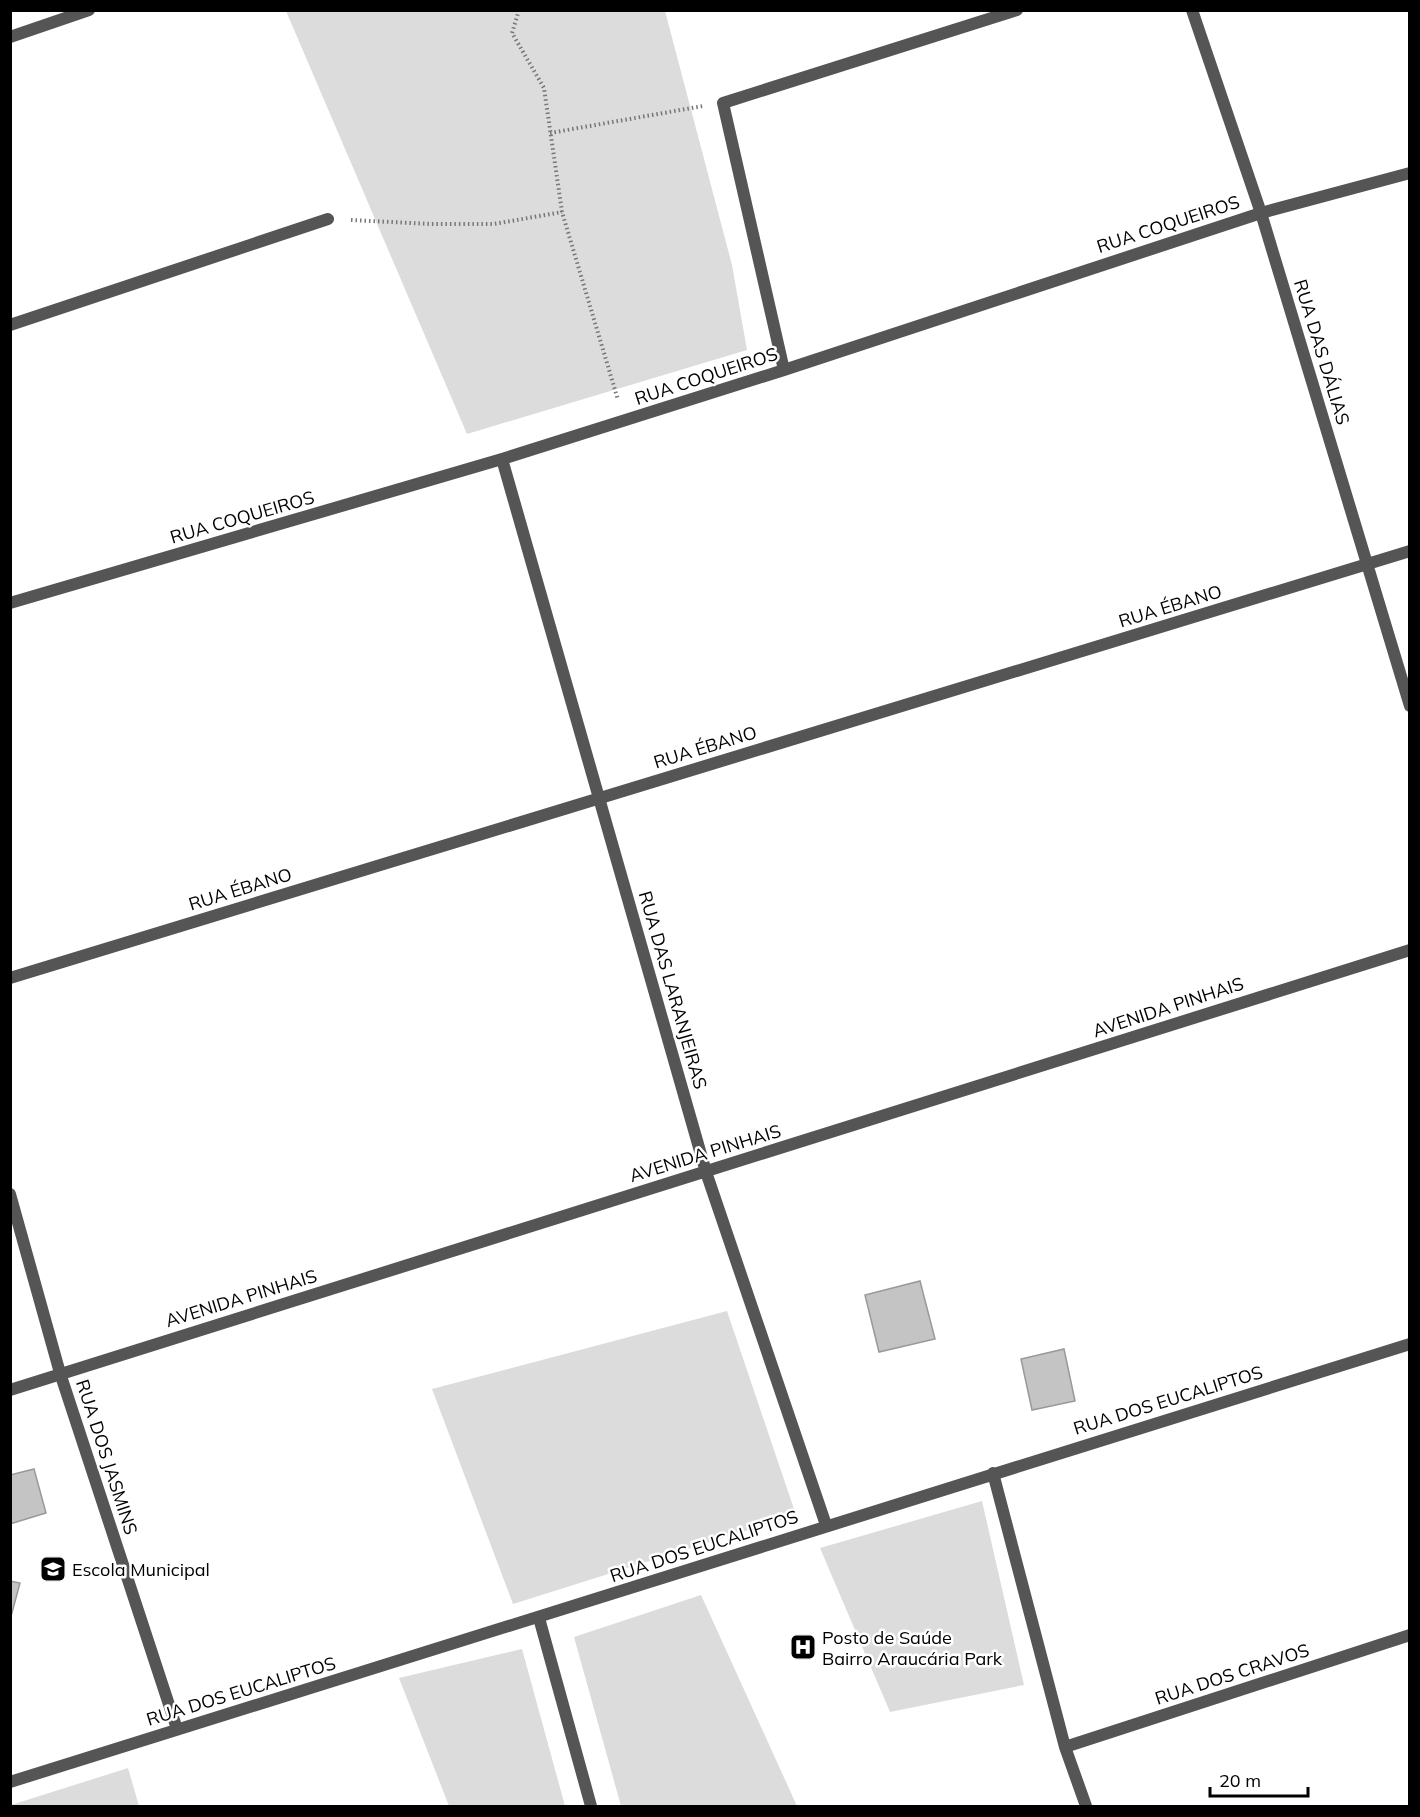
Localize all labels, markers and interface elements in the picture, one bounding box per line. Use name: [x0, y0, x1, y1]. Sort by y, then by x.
street label: RUA COQUEIROS: [1094, 190, 1242, 258]
street label: RUA DAS DÁLIAS: [1289, 276, 1355, 428]
street label: RUA COQUEIROS: [632, 342, 780, 410]
street label: RUA COQUEIROS: [167, 485, 317, 549]
street label: RUA ÉBANO: [1116, 579, 1224, 633]
street label: RUA ÉBANO: [651, 720, 759, 774]
street label: RUA ÉBANO: [186, 862, 294, 916]
street label: RUA DAS LARANJEIRAS: [634, 888, 712, 1092]
street label: AVENIDA PINHAIS: [1090, 972, 1246, 1042]
street label: AVENIDA PINHAIS: [626, 1119, 784, 1187]
street label: AVENIDA PINHAIS: [162, 1264, 320, 1332]
street label: RUA DOS EUCALIPTOS: [1071, 1360, 1265, 1440]
street label: RUA DOS JASMINS: [71, 1377, 143, 1537]
street label: RUA DOS EUCALIPTOS: [607, 1505, 801, 1587]
school or university icon: Escola Municipal: [38, 1554, 68, 1584]
place label: Escola Municipal: [72, 1558, 210, 1581]
place label: Posto de Saúde Bairro Araucária Park: [822, 1626, 1003, 1670]
hospital icon: Posto de Saúde Bairro Araucária Park: [788, 1632, 818, 1662]
street label: RUA DOS CRAVOS: [1152, 1638, 1312, 1710]
street label: RUA DOS EUCALIPTOS: [144, 1651, 338, 1731]
scale bar: [1210, 1760, 1308, 1798]
text: 20 m: [1219, 1769, 1261, 1792]

